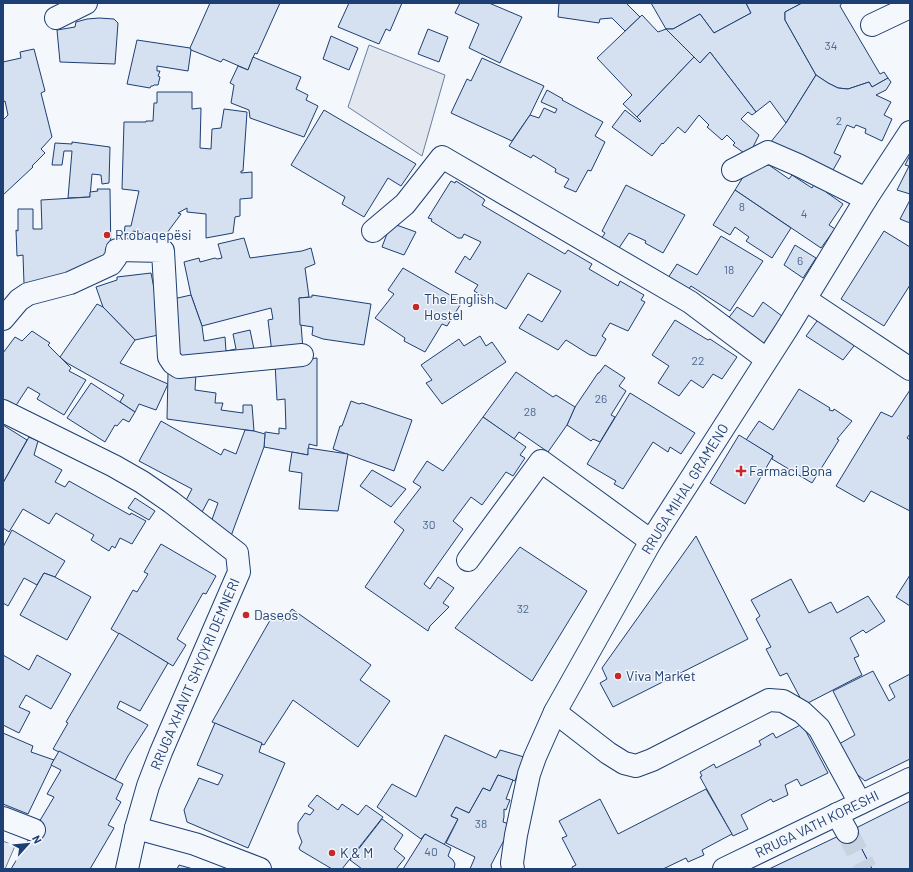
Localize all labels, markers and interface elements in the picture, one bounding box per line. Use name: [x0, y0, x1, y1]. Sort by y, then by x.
house number: 34: [825, 38, 837, 52]
house number: 2: [836, 113, 842, 127]
house number: 8: [739, 199, 745, 213]
house number: 4: [801, 206, 807, 220]
place label: Rrobaqepësi: [115, 226, 191, 243]
marker: Rrobaqepësi: [102, 230, 112, 240]
house number: 6: [797, 253, 803, 267]
house number: 18: [724, 262, 734, 276]
place label: The English Hostel: [424, 290, 494, 323]
marker: The English Hostel: [411, 302, 421, 312]
house number: 22: [692, 353, 704, 367]
house number: 26: [595, 391, 607, 405]
house number: 28: [524, 404, 536, 418]
street label: RRUGA MIHAL GRAMENO: [637, 420, 732, 557]
place label: Farmaci Bona: [749, 462, 832, 479]
marker: Farmaci Bona: [736, 466, 746, 476]
house number: 30: [423, 517, 435, 531]
street label: RRUGA XHAVIT SHYQYRI DEMNERI: [146, 576, 243, 772]
house number: 32: [517, 601, 529, 615]
place label: Daseos: [254, 606, 299, 623]
marker: Daseos: [241, 610, 251, 620]
place label: Viva Market: [626, 667, 696, 684]
marker: Viva Market: [613, 671, 623, 681]
street label: RRUGA VATH KORESHI: [752, 786, 881, 861]
house number: 38: [475, 816, 487, 830]
north arrow: [8, 824, 48, 864]
text: N: [30, 833, 45, 845]
place label: K & M: [340, 844, 373, 861]
house number: 40: [424, 844, 438, 858]
marker: K & M: [327, 848, 337, 858]

